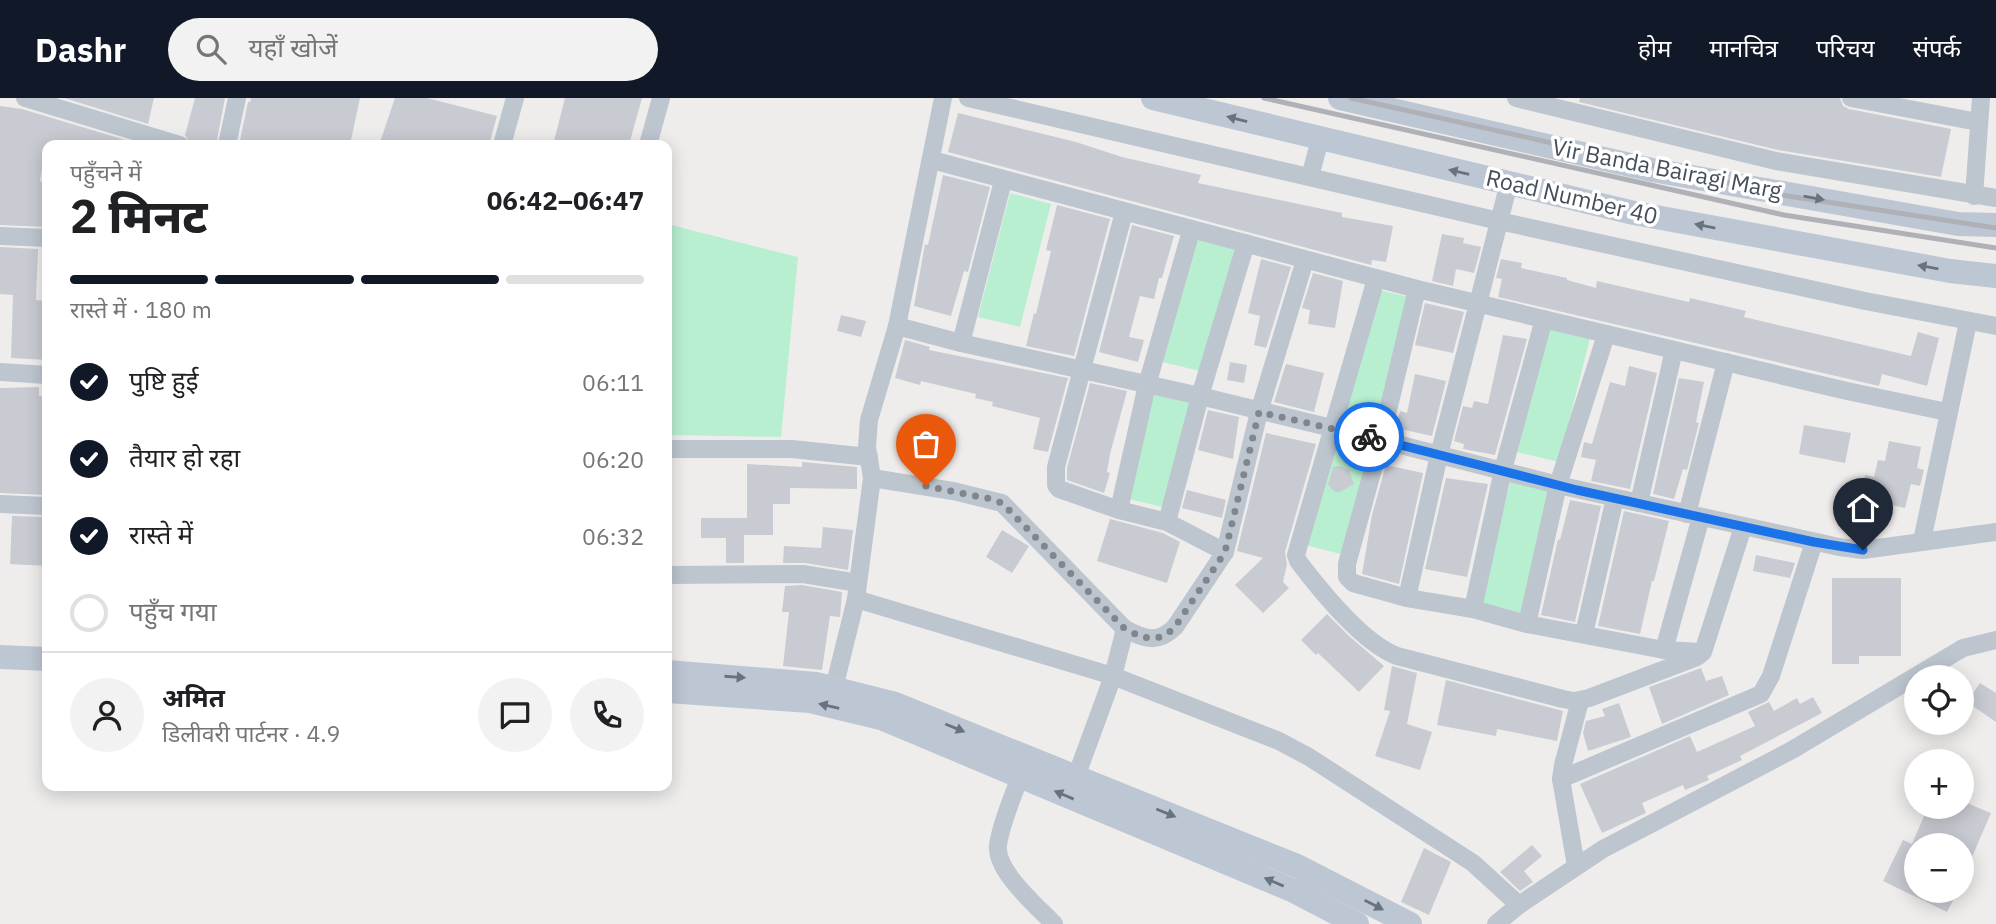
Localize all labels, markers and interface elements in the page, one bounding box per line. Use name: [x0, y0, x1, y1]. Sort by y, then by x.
search box: [168, 18, 658, 81]
text: Dashr: [35, 28, 126, 71]
icon: search: [192, 30, 230, 68]
text: यहाँ खोजें: [248, 30, 337, 64]
text: होम: [1638, 32, 1671, 64]
text: मानचित्र: [1709, 32, 1778, 64]
text: परिचय: [1816, 32, 1875, 64]
text: संपर्क: [1913, 32, 1961, 64]
one-way arrow: [1226, 113, 1248, 124]
street label: Vir Banda Bairagi Marg: [1550, 131, 1784, 205]
text: पहुँचने में: [70, 157, 142, 187]
street label: Road Number 40: [1484, 162, 1661, 230]
one-way arrow: [1448, 166, 1470, 177]
text: 06:42–06:47: [487, 183, 644, 217]
text: 2 मिनट: [70, 186, 208, 246]
one-way arrow: [1803, 193, 1825, 204]
one-way arrow: [1694, 220, 1716, 231]
one-way arrow: [1917, 261, 1939, 272]
text: रास्ते में · 180 m: [70, 294, 212, 324]
icon: check: [70, 363, 108, 401]
text: पुष्टि हुई: [129, 363, 198, 397]
text: 06:11: [582, 367, 644, 397]
courier: [1334, 402, 1404, 472]
pin: [896, 414, 956, 486]
icon: bike: [1350, 418, 1388, 456]
icon: bag: [907, 425, 945, 463]
icon: check: [70, 440, 108, 478]
text: तैयार हो रहा: [129, 440, 240, 474]
text: 06:20: [582, 444, 644, 474]
pin: [1833, 478, 1893, 550]
icon: home: [1844, 489, 1882, 527]
icon: check: [70, 517, 108, 555]
text: रास्ते में: [129, 517, 193, 551]
text: 06:32: [582, 521, 644, 551]
text: पहुँच गया: [129, 594, 217, 628]
map controls: [1904, 665, 1974, 903]
button: locate: [1904, 665, 1974, 735]
one-way arrow: [724, 672, 746, 683]
button: person: [70, 678, 144, 752]
button: chat: [478, 678, 552, 752]
button: phone: [570, 678, 644, 752]
text: अमित: [162, 680, 225, 714]
one-way arrow: [818, 700, 840, 711]
text: डिलीवरी पार्टनर · 4.9: [162, 718, 340, 748]
one-way arrow: [944, 723, 965, 734]
button: +: [1904, 749, 1974, 819]
one-way arrow: [1054, 789, 1075, 800]
one-way arrow: [1155, 808, 1176, 819]
button: −: [1904, 833, 1974, 903]
one-way arrow: [1264, 877, 1285, 888]
one-way arrow: [1364, 899, 1384, 911]

